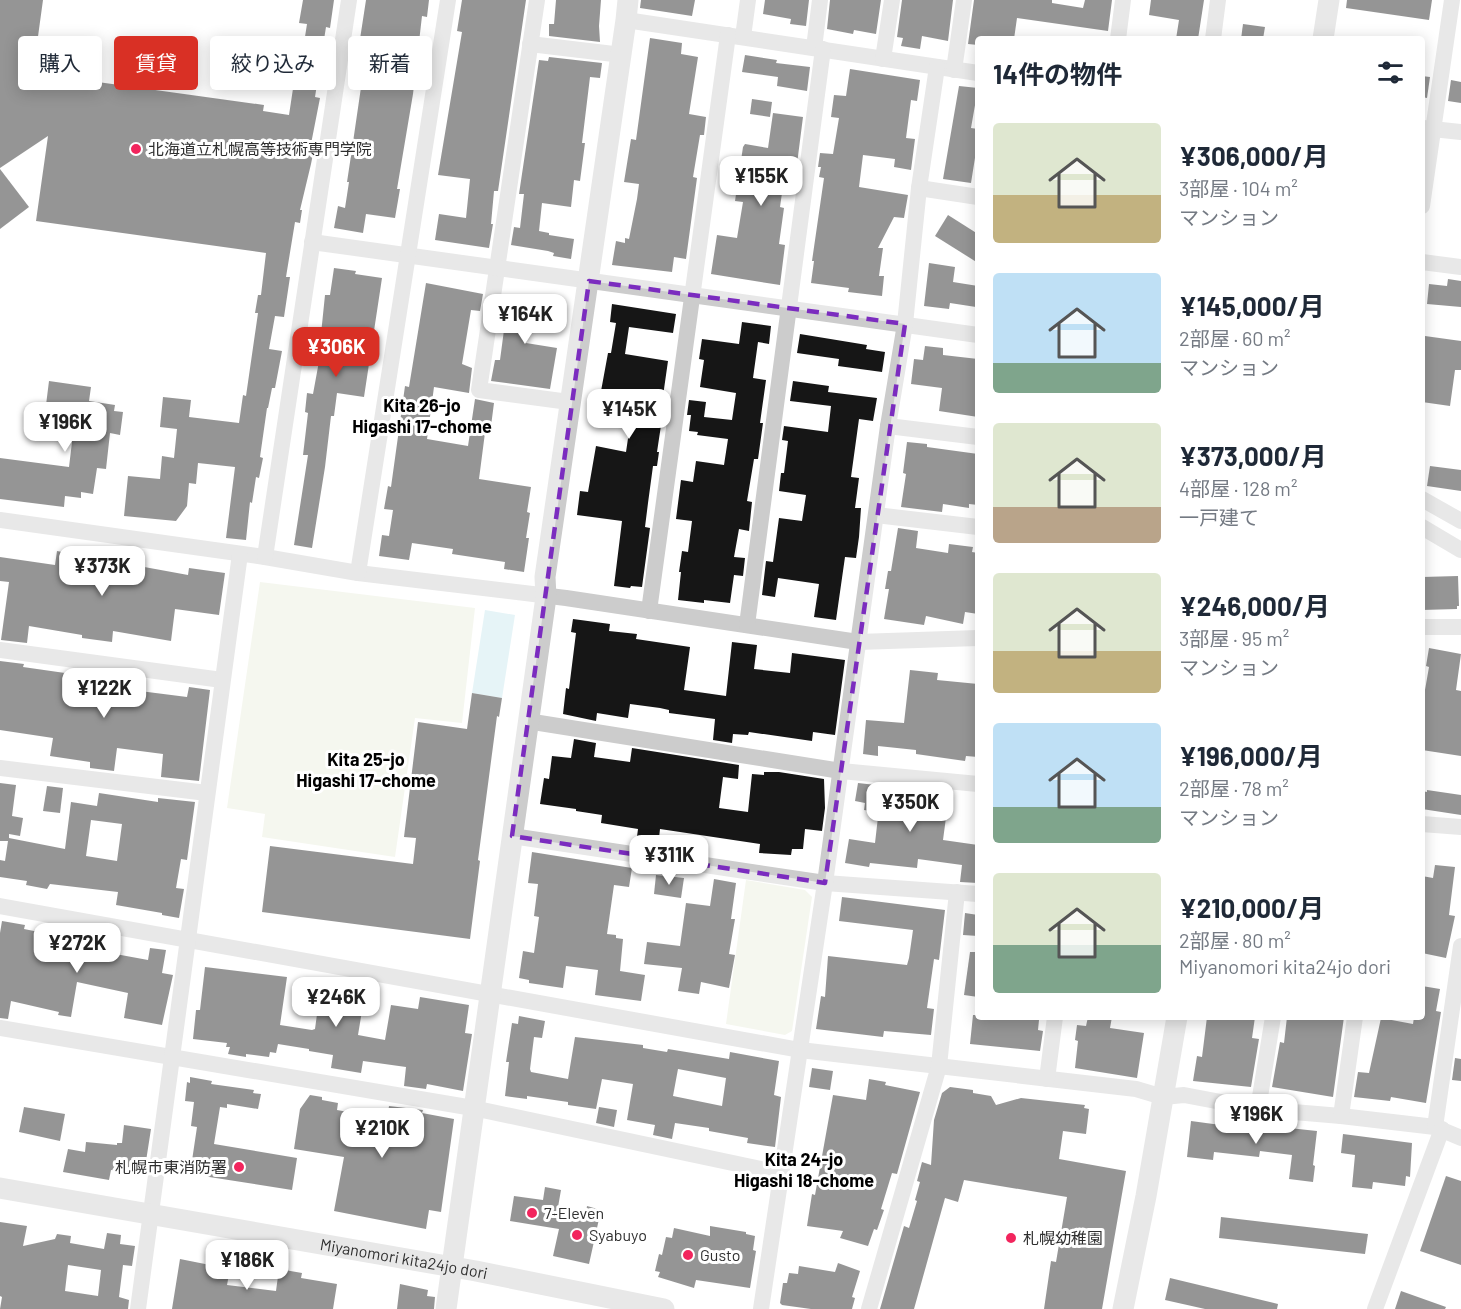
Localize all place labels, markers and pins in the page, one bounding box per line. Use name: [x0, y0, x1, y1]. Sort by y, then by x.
place label: 北海道立札幌高等技術専門学院: [148, 139, 372, 158]
marker: 北海道立札幌高等技術専門学院: [129, 142, 143, 156]
pin: ¥155K: [719, 156, 803, 207]
pin: ¥164K: [483, 294, 567, 345]
pin: ¥306K: [294, 327, 378, 378]
pin: ¥145K: [587, 389, 671, 440]
pin: ¥196K: [23, 402, 107, 453]
pin: ¥373K: [60, 546, 144, 597]
pin: ¥122K: [62, 668, 146, 719]
pin: ¥350K: [868, 782, 952, 833]
pin: ¥311K: [627, 835, 711, 886]
pin: ¥272K: [35, 923, 119, 974]
pin: ¥246K: [294, 977, 378, 1028]
pin: ¥196K: [1214, 1094, 1298, 1145]
pin: ¥210K: [340, 1108, 424, 1159]
place label: 札幌市東消防署: [115, 1157, 227, 1176]
marker: 札幌市東消防署: [232, 1160, 246, 1174]
place label: 7-Eleven: [544, 1203, 604, 1222]
marker: 7-Eleven: [525, 1206, 539, 1220]
place label: Syabuyo: [589, 1225, 647, 1244]
marker: Syabuyo: [570, 1228, 584, 1242]
place label: 札幌幼稚園: [1023, 1228, 1103, 1247]
marker: 札幌幼稚園: [1004, 1231, 1018, 1245]
pin: ¥186K: [205, 1240, 289, 1291]
place label: Gusto: [700, 1245, 740, 1264]
marker: Gusto: [681, 1248, 695, 1262]

